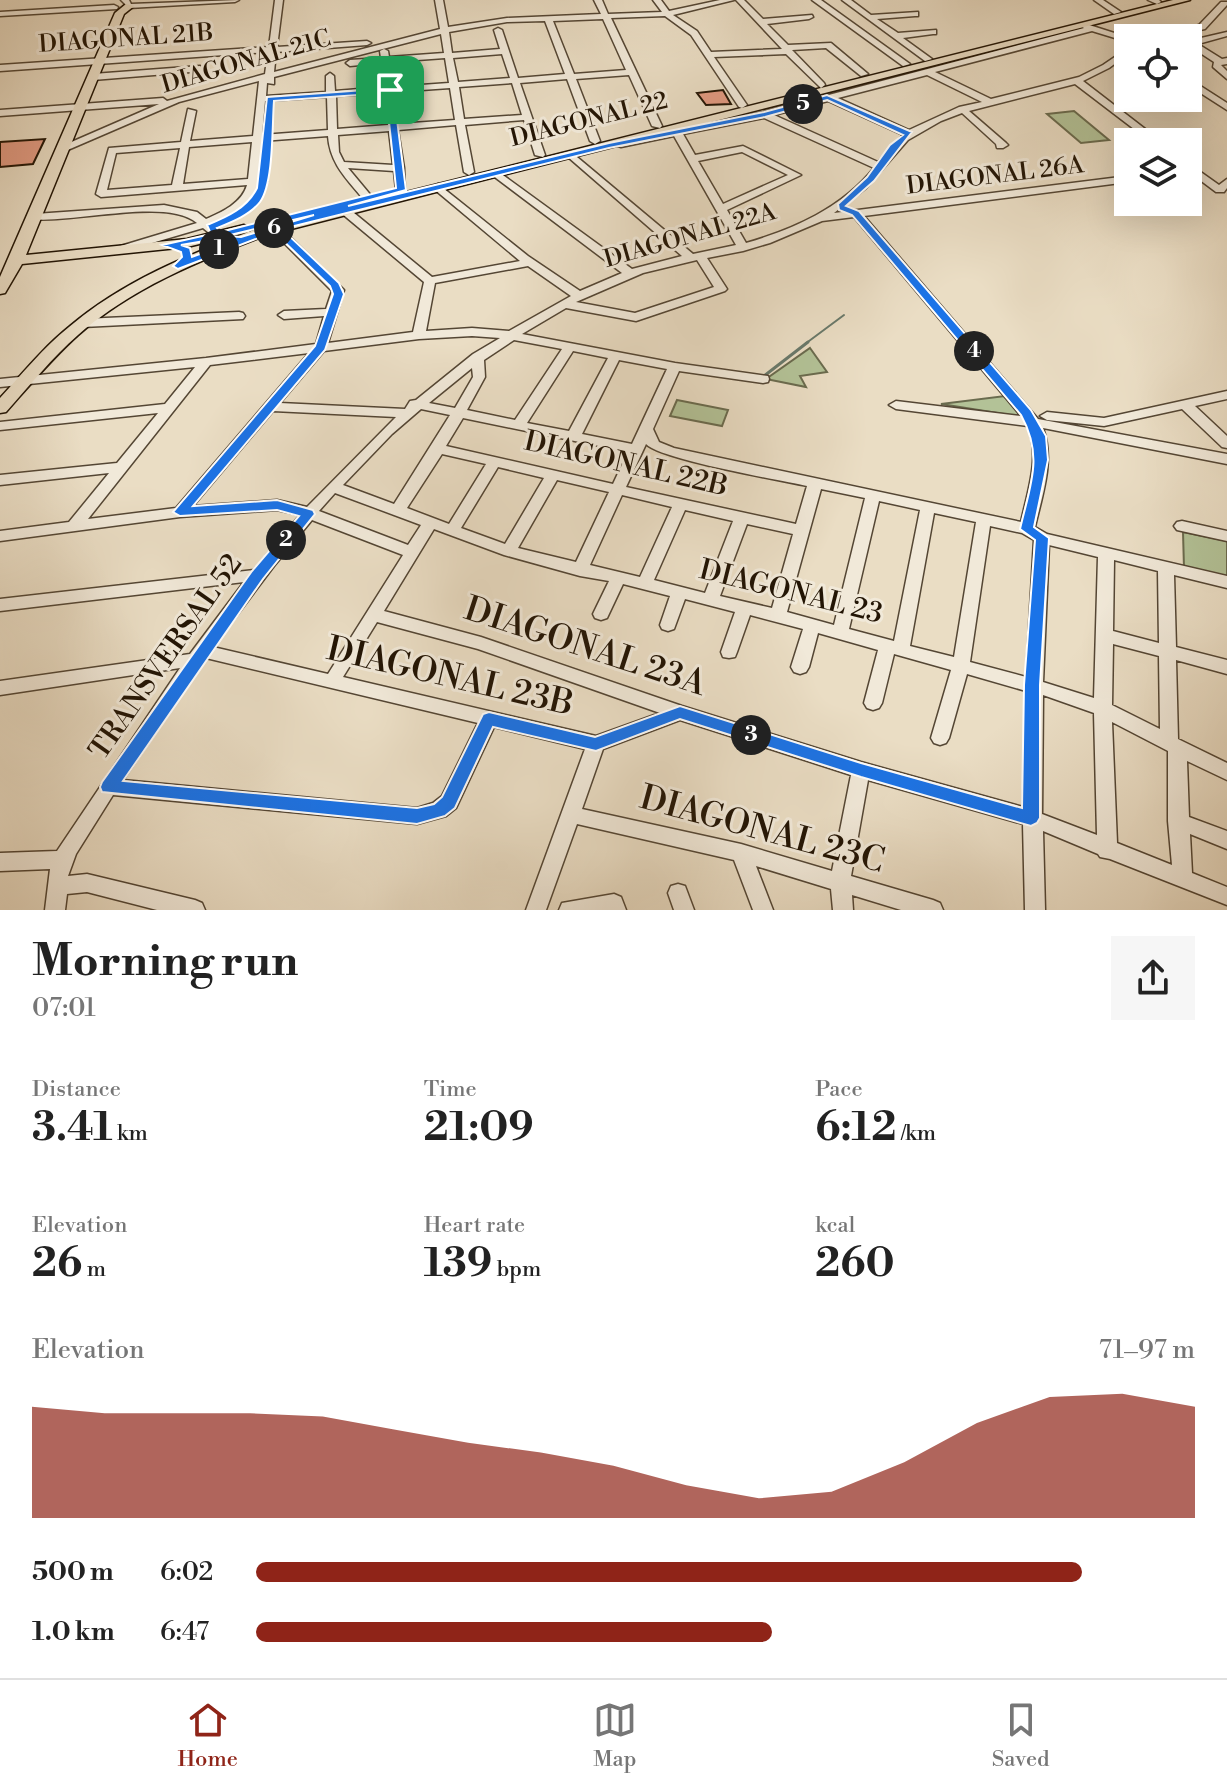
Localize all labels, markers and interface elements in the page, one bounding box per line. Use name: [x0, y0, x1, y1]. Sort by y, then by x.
street label: DIAGONAL 21B: [38, 18, 214, 60]
street label: DIAGONAL 21C: [158, 23, 334, 101]
map controls: [1114, 24, 1202, 216]
button: locate: [1114, 24, 1202, 112]
pin: [356, 56, 424, 124]
icon: arrive: [368, 68, 412, 112]
pin: 5: [783, 84, 823, 124]
street label: DIAGONAL 22: [507, 86, 671, 154]
text: 5: [796, 90, 810, 117]
button: layers: [1114, 128, 1202, 216]
street label: DIAGONAL 26A: [904, 150, 1086, 202]
street label: DIAGONAL 22A: [600, 197, 780, 275]
pin: 6: [254, 208, 294, 248]
text: 6: [267, 214, 281, 241]
pin: 1: [199, 229, 239, 269]
text: 1: [214, 235, 224, 262]
pin: 4: [954, 331, 994, 371]
text: 4: [967, 337, 981, 364]
street label: DIAGONAL 22B: [521, 424, 731, 504]
pin: 2: [266, 520, 306, 560]
text: 2: [279, 526, 293, 553]
street label: TRANSVERSAL 52: [82, 548, 250, 766]
street label: DIAGONAL 23: [696, 552, 886, 632]
street label: DIAGONAL 23A: [459, 588, 712, 706]
street label: DIAGONAL 23B: [322, 628, 578, 726]
pin: 3: [731, 715, 771, 755]
text: 3: [744, 721, 758, 748]
street label: DIAGONAL 23C: [635, 777, 889, 883]
text: Morning run: [32, 934, 298, 989]
button: share: [1111, 936, 1195, 1020]
text: 07:01: [32, 992, 96, 1024]
text: Distance: [32, 1076, 121, 1103]
text: Time: [424, 1076, 477, 1103]
text: Pace: [815, 1076, 863, 1103]
text: 3.41: [32, 1103, 113, 1153]
text: 21:09: [424, 1103, 534, 1153]
text: 6:12: [815, 1103, 897, 1153]
text: km: [113, 1120, 148, 1147]
text: /km: [897, 1120, 936, 1147]
text: Elevation: [32, 1212, 127, 1239]
text: Heart rate: [424, 1212, 525, 1239]
text: kcal: [815, 1212, 855, 1239]
text: 26: [32, 1239, 82, 1289]
text: 139: [424, 1239, 492, 1289]
text: 260: [815, 1239, 895, 1289]
text: m: [82, 1256, 106, 1283]
text: bpm: [492, 1256, 541, 1283]
text: Elevation: [32, 1334, 145, 1366]
text: 71–97 m: [1099, 1334, 1195, 1366]
text: 500 m: [32, 1556, 114, 1588]
text: 6:02: [160, 1556, 213, 1588]
text: 1.0 km: [32, 1616, 115, 1648]
text: 6:47: [160, 1616, 209, 1648]
tab: Home: [177, 1698, 238, 1773]
tab: Map: [593, 1698, 637, 1773]
tab: Saved: [992, 1698, 1050, 1773]

